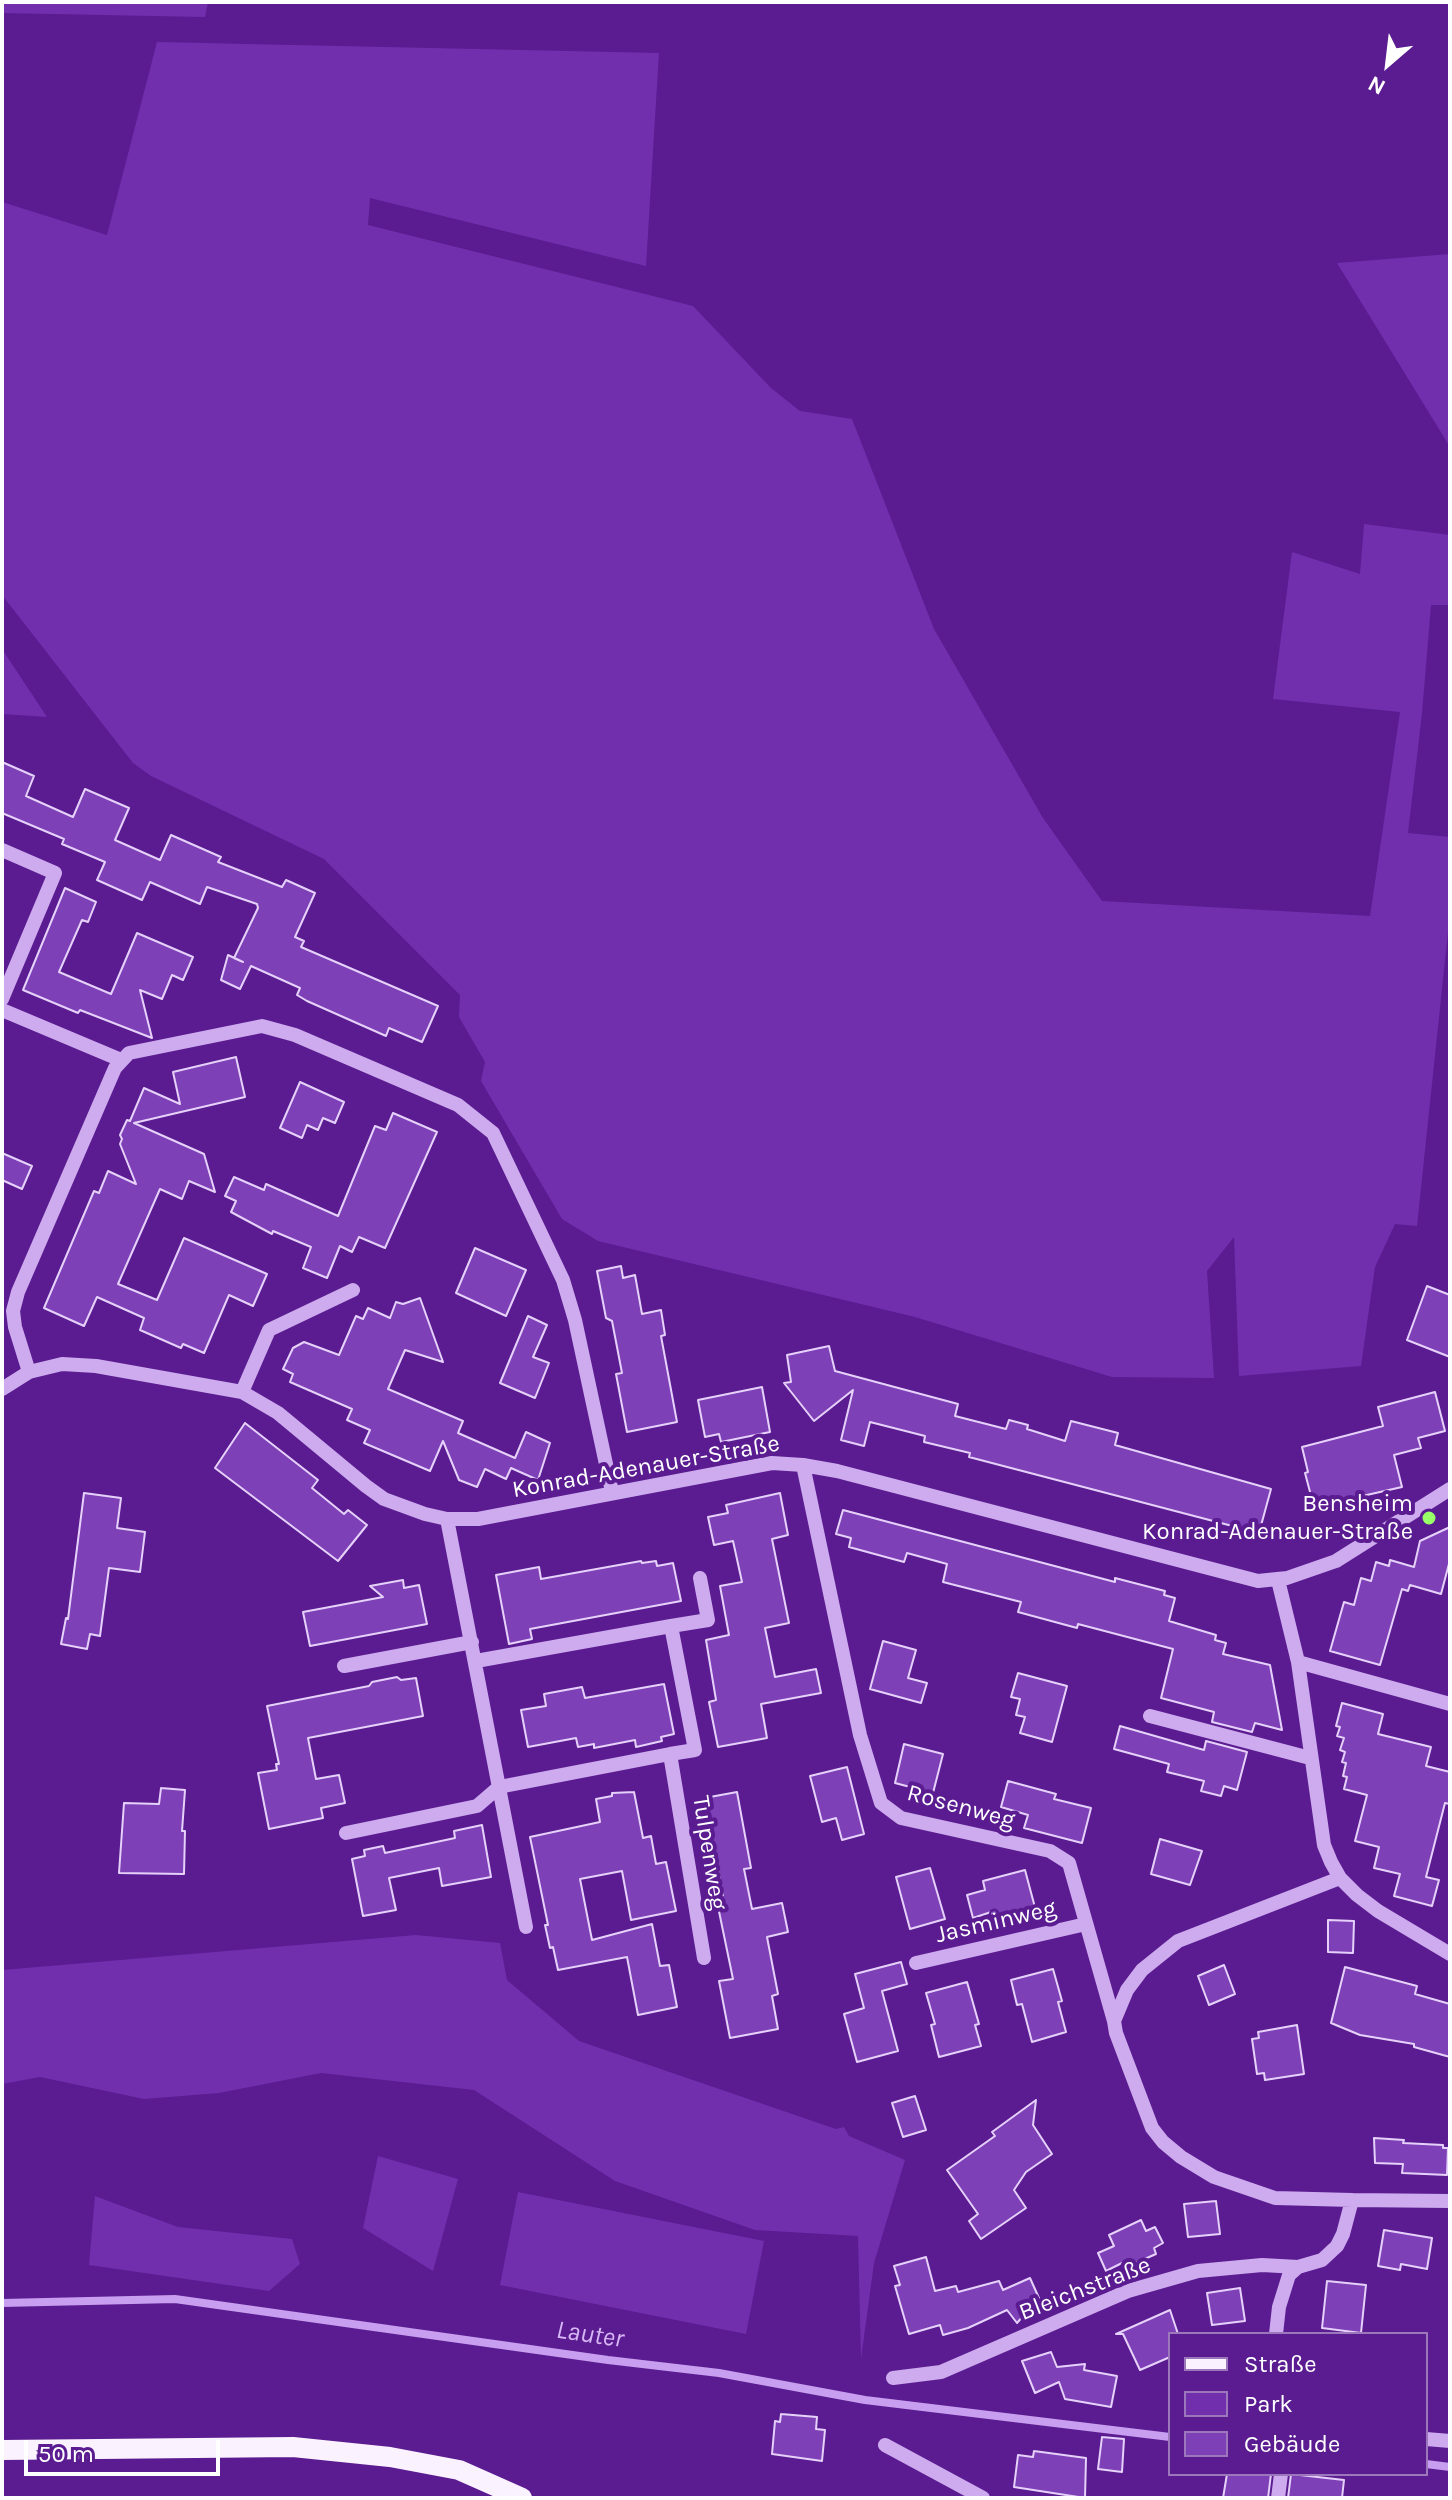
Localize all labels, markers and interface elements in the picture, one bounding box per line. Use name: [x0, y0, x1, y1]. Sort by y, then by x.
north arrow: [1348, 24, 1428, 104]
text: N: [1364, 70, 1390, 100]
street label: Konrad-Adenauer-Straße: [510, 1429, 782, 1505]
place label: Bensheim Konrad-Adenauer-Straße: [1142, 1490, 1413, 1546]
marker: Bensheim Konrad-Adenauer-Straße: [1420, 1509, 1438, 1527]
street label: Rosenweg: [904, 1779, 1018, 1835]
street label: Tulpenweg: [686, 1794, 732, 1912]
street label: Jasminweg: [933, 1894, 1059, 1950]
street label: Bleichstraße: [1015, 2251, 1155, 2327]
water label: Lauter: [554, 2315, 626, 2355]
legend: [1168, 2332, 1428, 2476]
text: Straße: [1244, 2350, 1316, 2378]
text: Park: [1244, 2390, 1293, 2418]
scale bar: [28, 2424, 224, 2474]
text: Gebäude: [1244, 2430, 1340, 2458]
text: 50 m: [38, 2440, 94, 2468]

